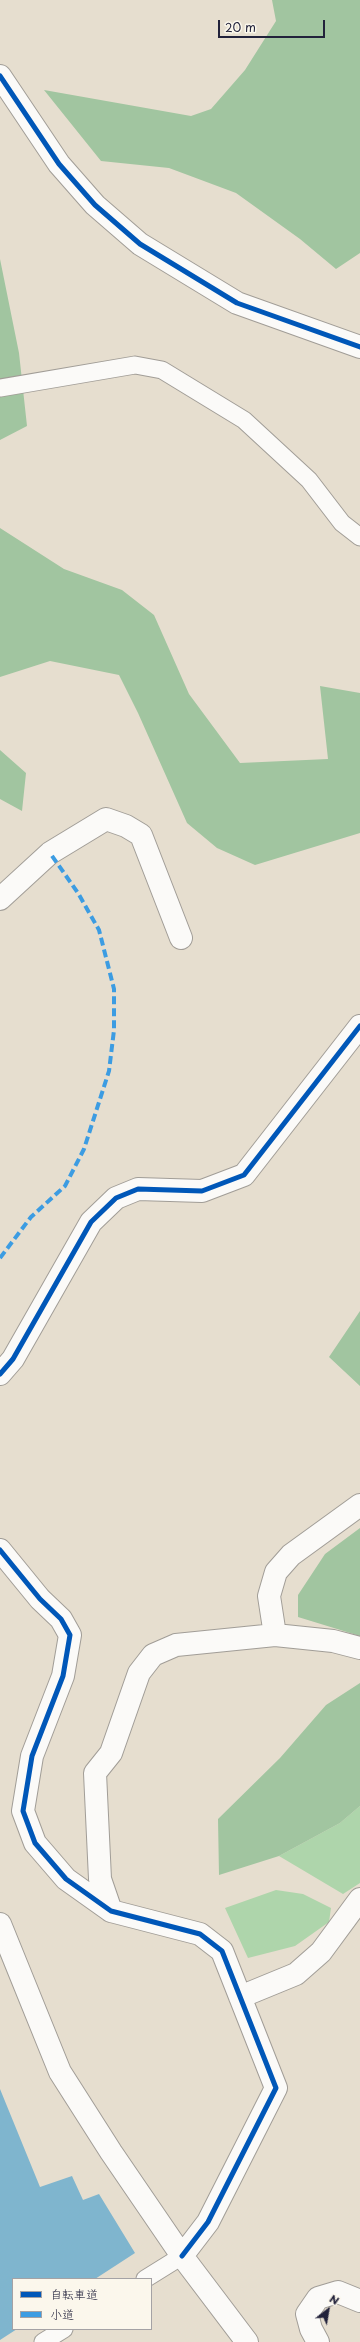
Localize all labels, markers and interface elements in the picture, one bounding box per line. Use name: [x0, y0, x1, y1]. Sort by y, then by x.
scale bar: [220, 12, 327, 38]
text: 20 m: [225, 18, 256, 36]
legend: [12, 2278, 152, 2330]
text: 自転車道: [50, 2285, 98, 2303]
north arrow: [308, 2290, 348, 2330]
text: N: [326, 2290, 343, 2309]
text: 小道: [50, 2305, 74, 2323]

